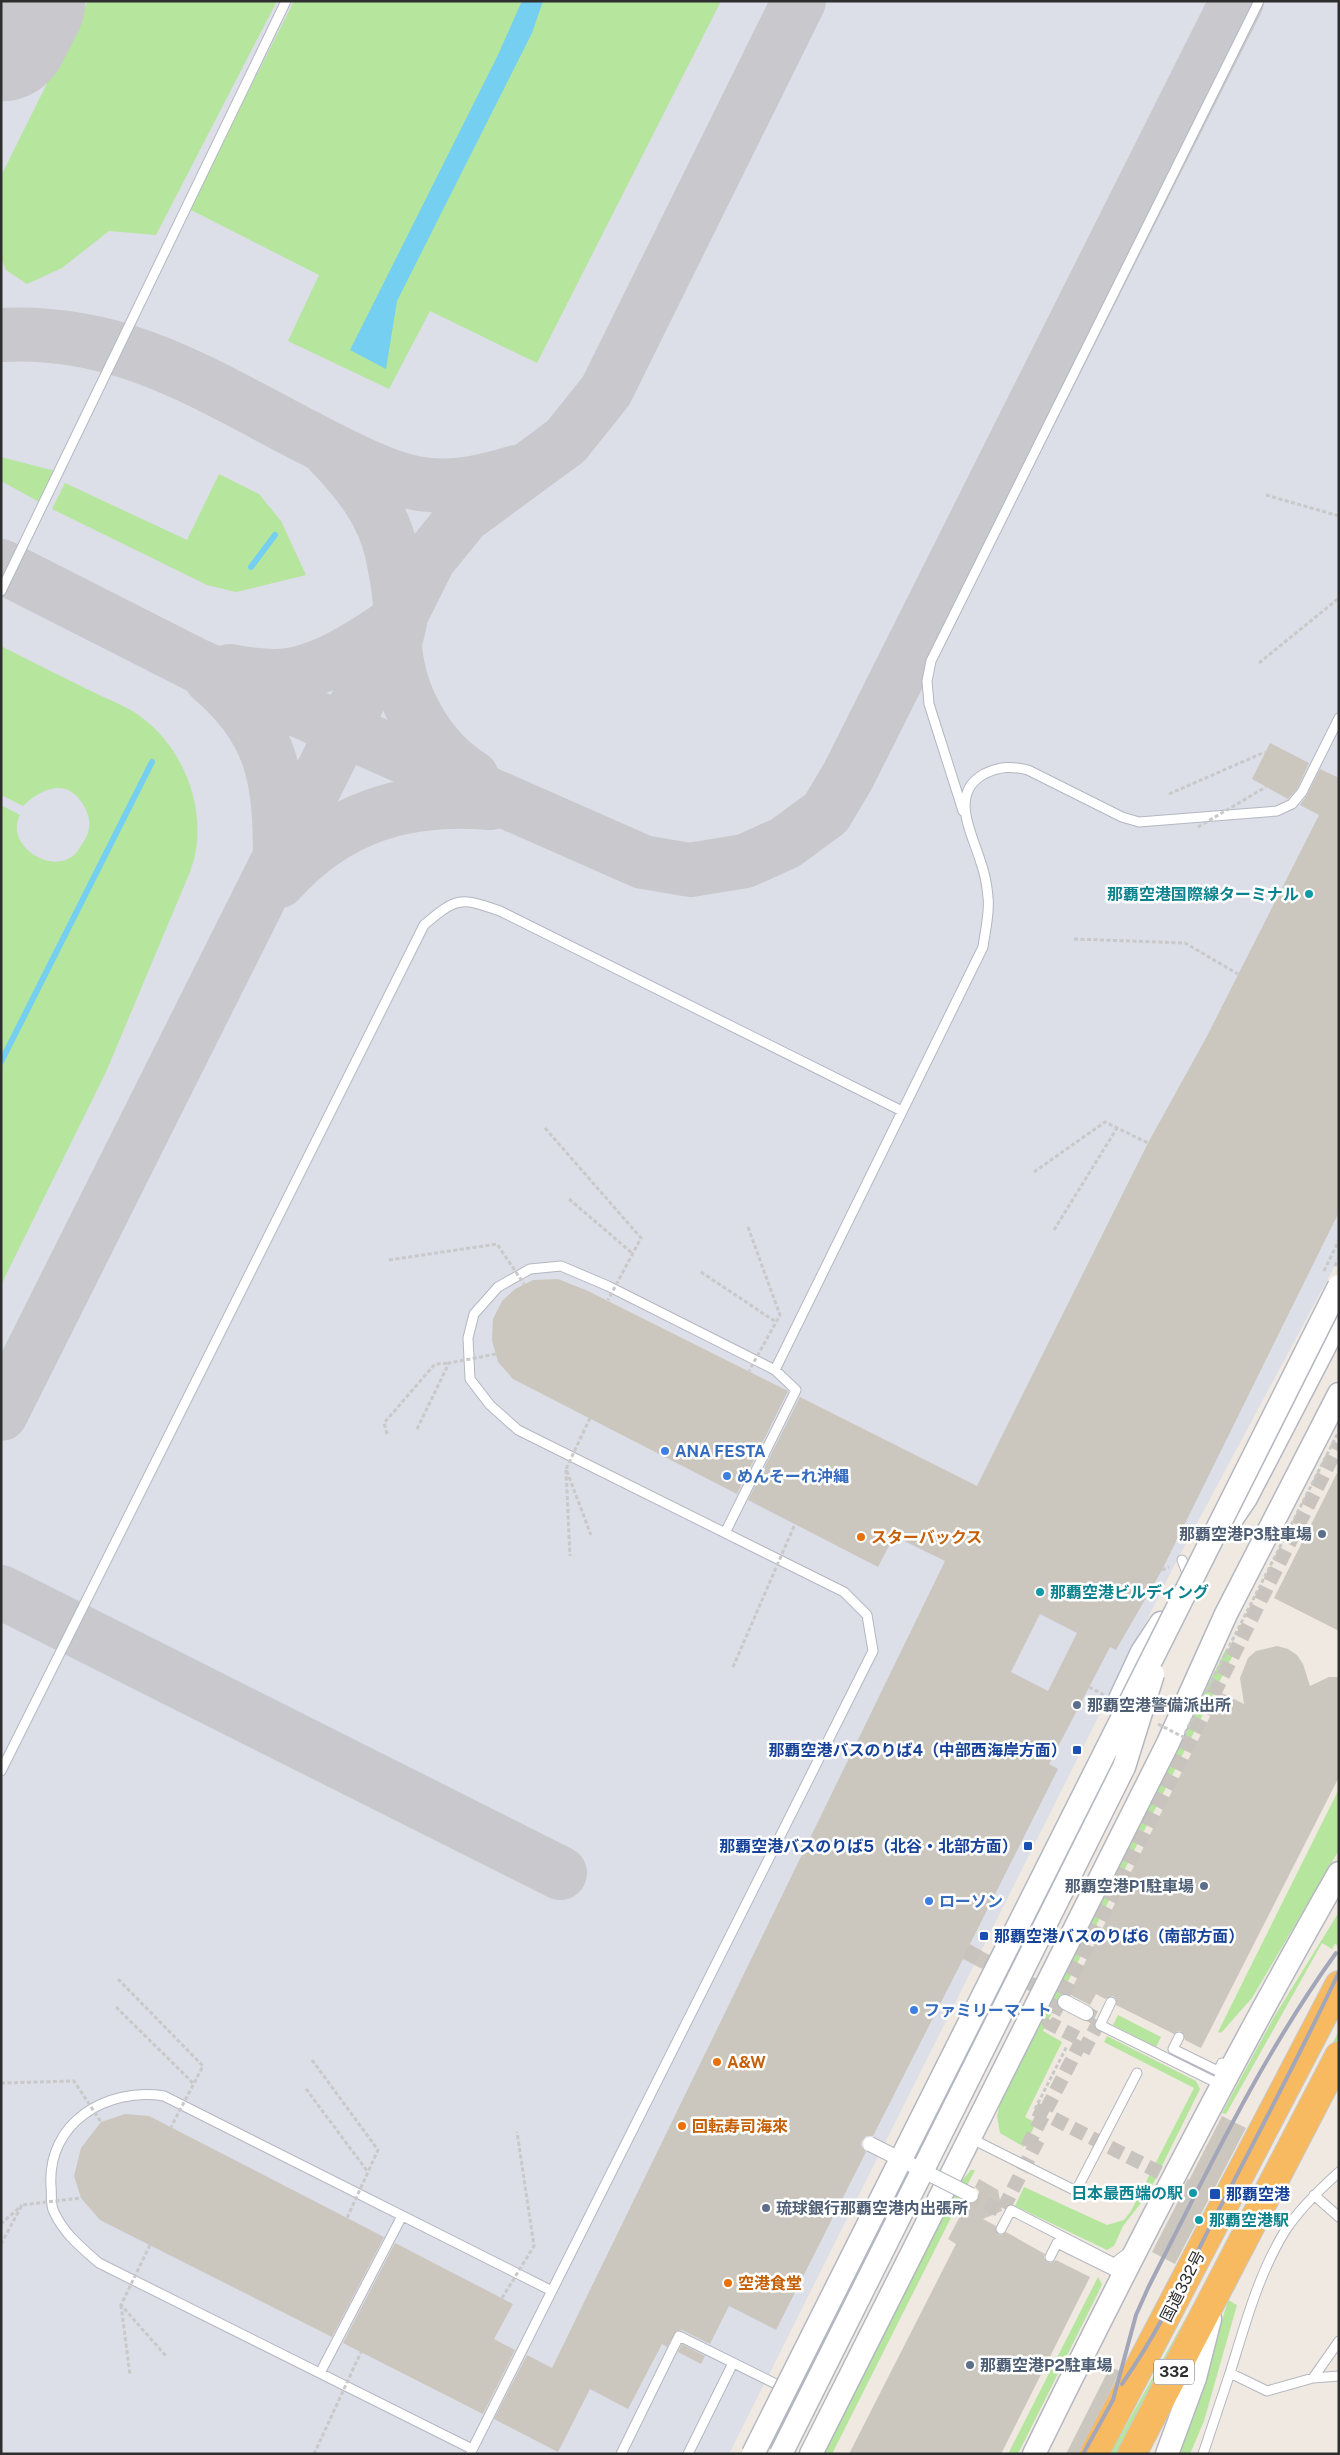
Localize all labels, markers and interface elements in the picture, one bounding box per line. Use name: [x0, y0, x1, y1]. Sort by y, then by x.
place label: 那覇空港国際線ターミナル: [1107, 885, 1299, 904]
marker: 那覇空港国際線ターミナル: [1303, 888, 1315, 900]
place label: ANA FESTA: [675, 1442, 766, 1461]
marker: ANA FESTA: [659, 1445, 671, 1457]
place label: めんそーれ沖縄: [737, 1467, 849, 1486]
marker: めんそーれ沖縄: [721, 1470, 733, 1482]
place label: 那覇空港P3駐車場: [1179, 1525, 1312, 1544]
place label: スターバックス: [871, 1528, 982, 1547]
marker: 那覇空港P3駐車場: [1316, 1528, 1328, 1540]
marker: スターバックス: [855, 1531, 867, 1543]
place label: 那覇空港ビルディング: [1050, 1583, 1209, 1602]
marker: 那覇空港ビルディング: [1034, 1586, 1046, 1598]
place label: 那覇空港警備派出所: [1087, 1696, 1231, 1715]
marker: 那覇空港警備派出所: [1071, 1699, 1083, 1711]
place label: 那覇空港バスのりば4（中部西海岸方面）: [769, 1741, 1067, 1760]
marker: 那覇空港バスのりば4（中部西海岸方面）: [1071, 1744, 1083, 1756]
place label: 那覇空港バスのりば5（北谷・北部方面）: [719, 1837, 1018, 1856]
marker: 那覇空港バスのりば5（北谷・北部方面）: [1022, 1840, 1034, 1852]
place label: 那覇空港P1駐車場: [1065, 1877, 1194, 1896]
marker: 那覇空港P1駐車場: [1198, 1880, 1210, 1892]
place label: ローソン: [939, 1892, 1003, 1911]
marker: ローソン: [923, 1895, 935, 1907]
place label: 那覇空港バスのりば6（南部方面）: [994, 1927, 1245, 1946]
marker: 那覇空港バスのりば6（南部方面）: [978, 1930, 990, 1942]
place label: ファミリーマート: [924, 2001, 1052, 2020]
marker: ファミリーマート: [908, 2004, 920, 2016]
place label: A&W: [727, 2053, 766, 2072]
marker: A&W: [711, 2056, 723, 2068]
place label: 回転寿司海來: [692, 2117, 788, 2136]
marker: 回転寿司海來: [676, 2120, 688, 2132]
place label: 日本最西端の駅: [1071, 2184, 1183, 2203]
place label: 那覇空港: [1226, 2185, 1290, 2204]
marker: 日本最西端の駅: [1187, 2187, 1199, 2199]
marker: 那覇空港: [1208, 2187, 1222, 2201]
place label: 琉球銀行那覇空港内出張所: [776, 2199, 968, 2218]
marker: 琉球銀行那覇空港内出張所: [760, 2202, 772, 2214]
place label: 那覇空港駅: [1209, 2211, 1289, 2230]
marker: 那覇空港駅: [1193, 2214, 1205, 2226]
street label: 国道332号: [1156, 2247, 1209, 2325]
place label: 空港食堂: [738, 2274, 802, 2293]
marker: 空港食堂: [722, 2277, 734, 2289]
place label: 那覇空港P2駐車場: [980, 2356, 1113, 2375]
marker: 那覇空港P2駐車場: [964, 2359, 976, 2371]
road number: 332: [1154, 2360, 1194, 2384]

